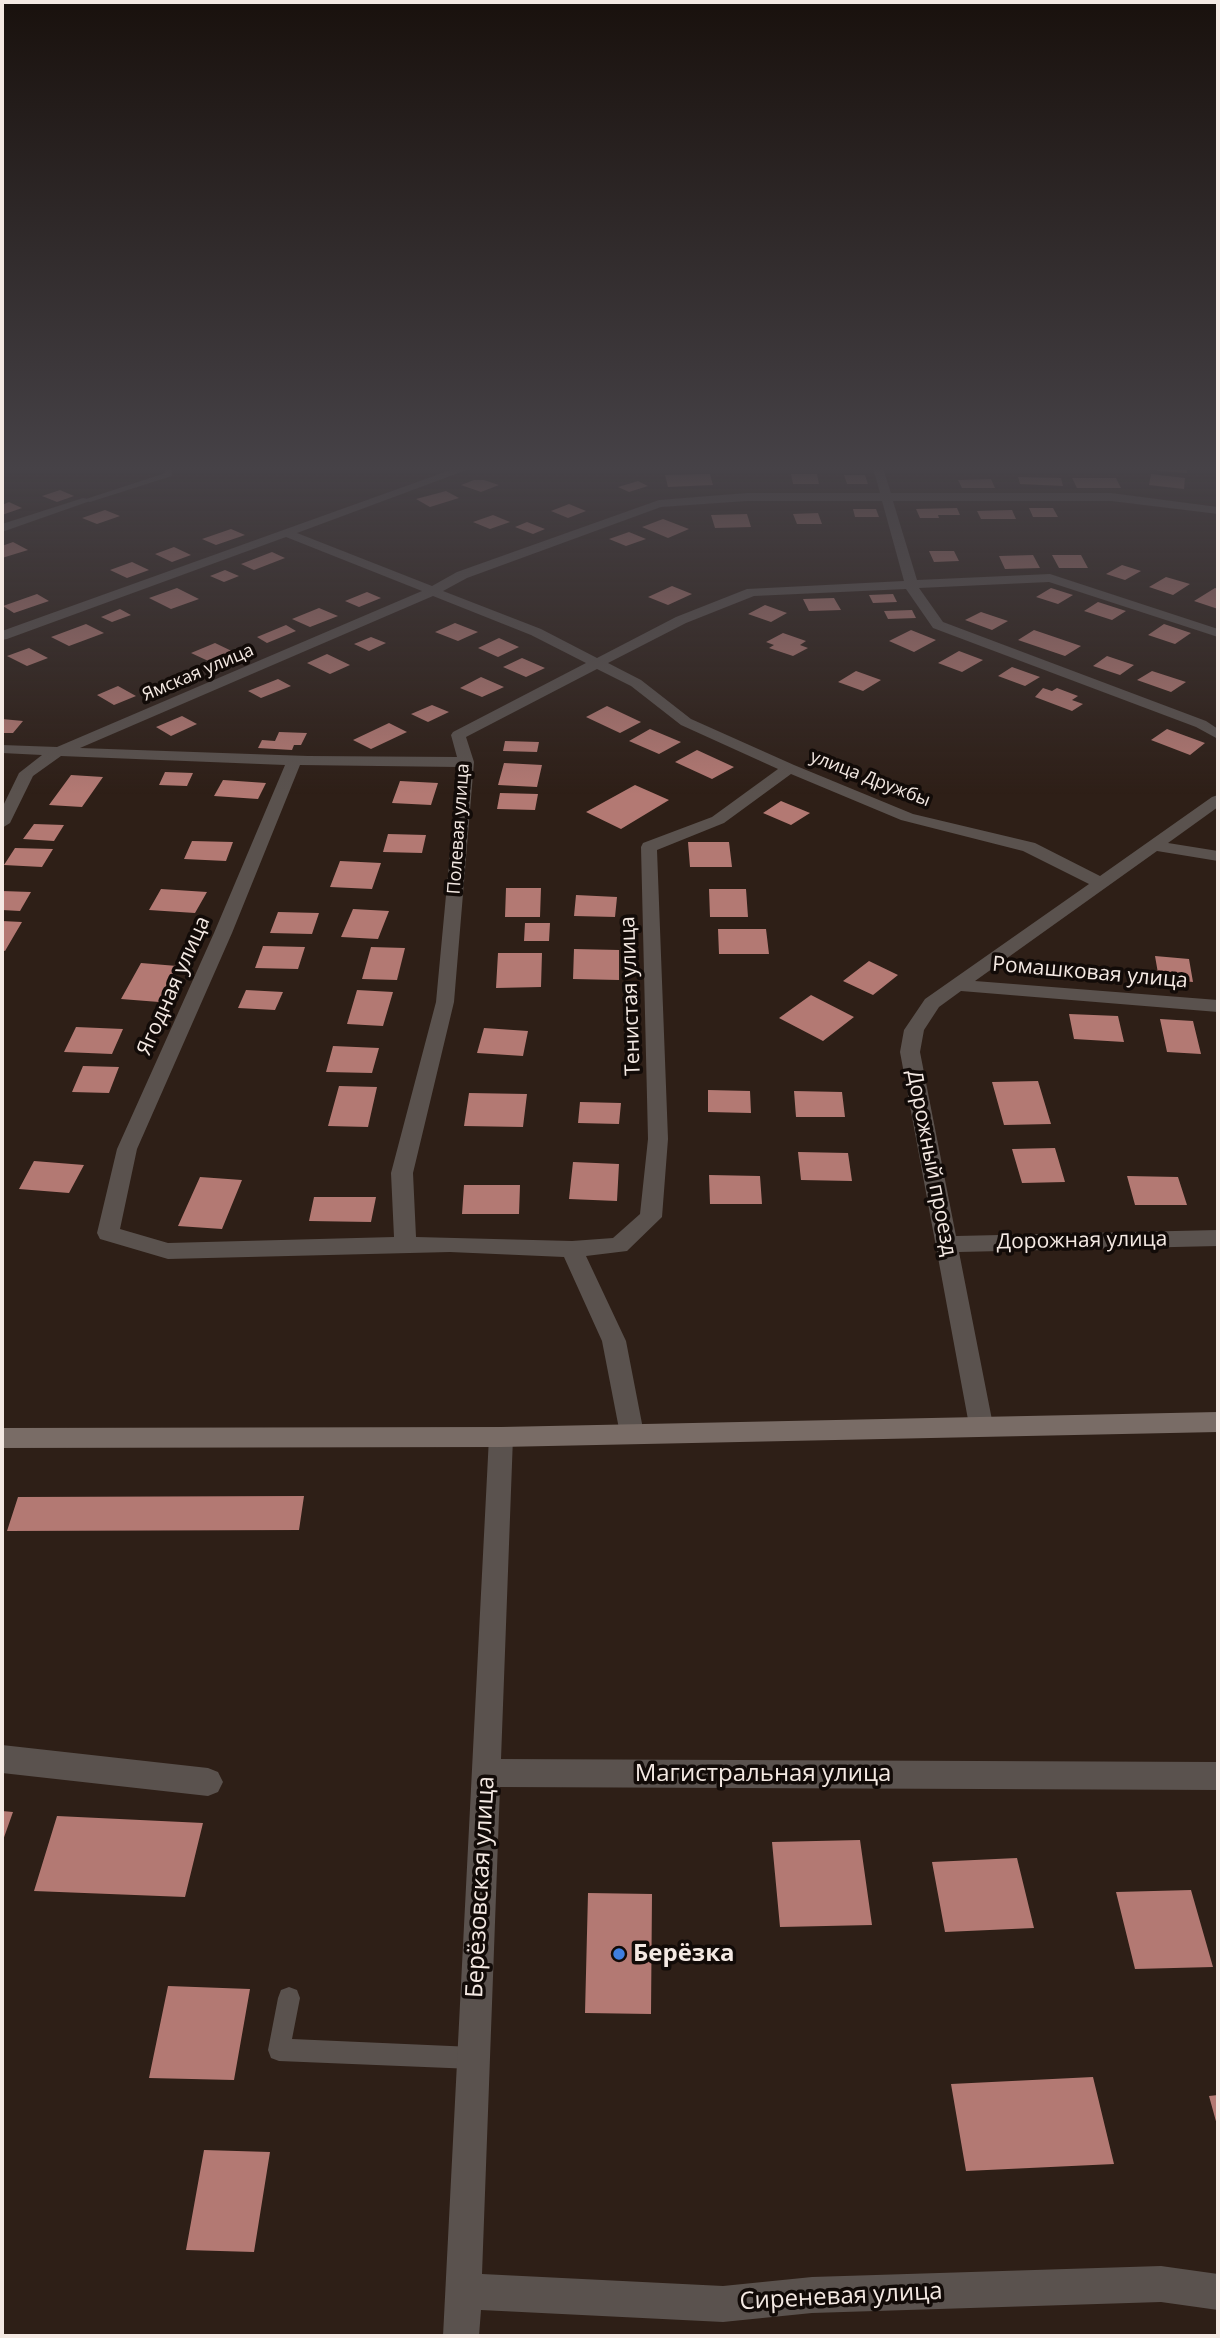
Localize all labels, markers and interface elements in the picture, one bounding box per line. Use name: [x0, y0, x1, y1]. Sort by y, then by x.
street label: Ямская улица: [139, 640, 257, 706]
street label: улица Дружбы: [807, 746, 933, 812]
street label: Полевая улица: [444, 763, 474, 895]
street label: Ягодная улица: [132, 912, 216, 1060]
street label: Тенистая улица: [616, 916, 646, 1076]
street label: Ромашковая улица: [991, 952, 1189, 994]
street label: Дорожный проезд: [901, 1068, 961, 1258]
street label: Дорожная улица: [996, 1227, 1168, 1255]
street label: Магистральная улица: [635, 1760, 891, 1788]
street label: Берёзовская улица: [461, 1775, 501, 1999]
place label: Берёзка: [633, 1940, 735, 1968]
marker: Берёзка: [611, 1946, 627, 1962]
street label: Сиреневая улица: [739, 2277, 943, 2317]

